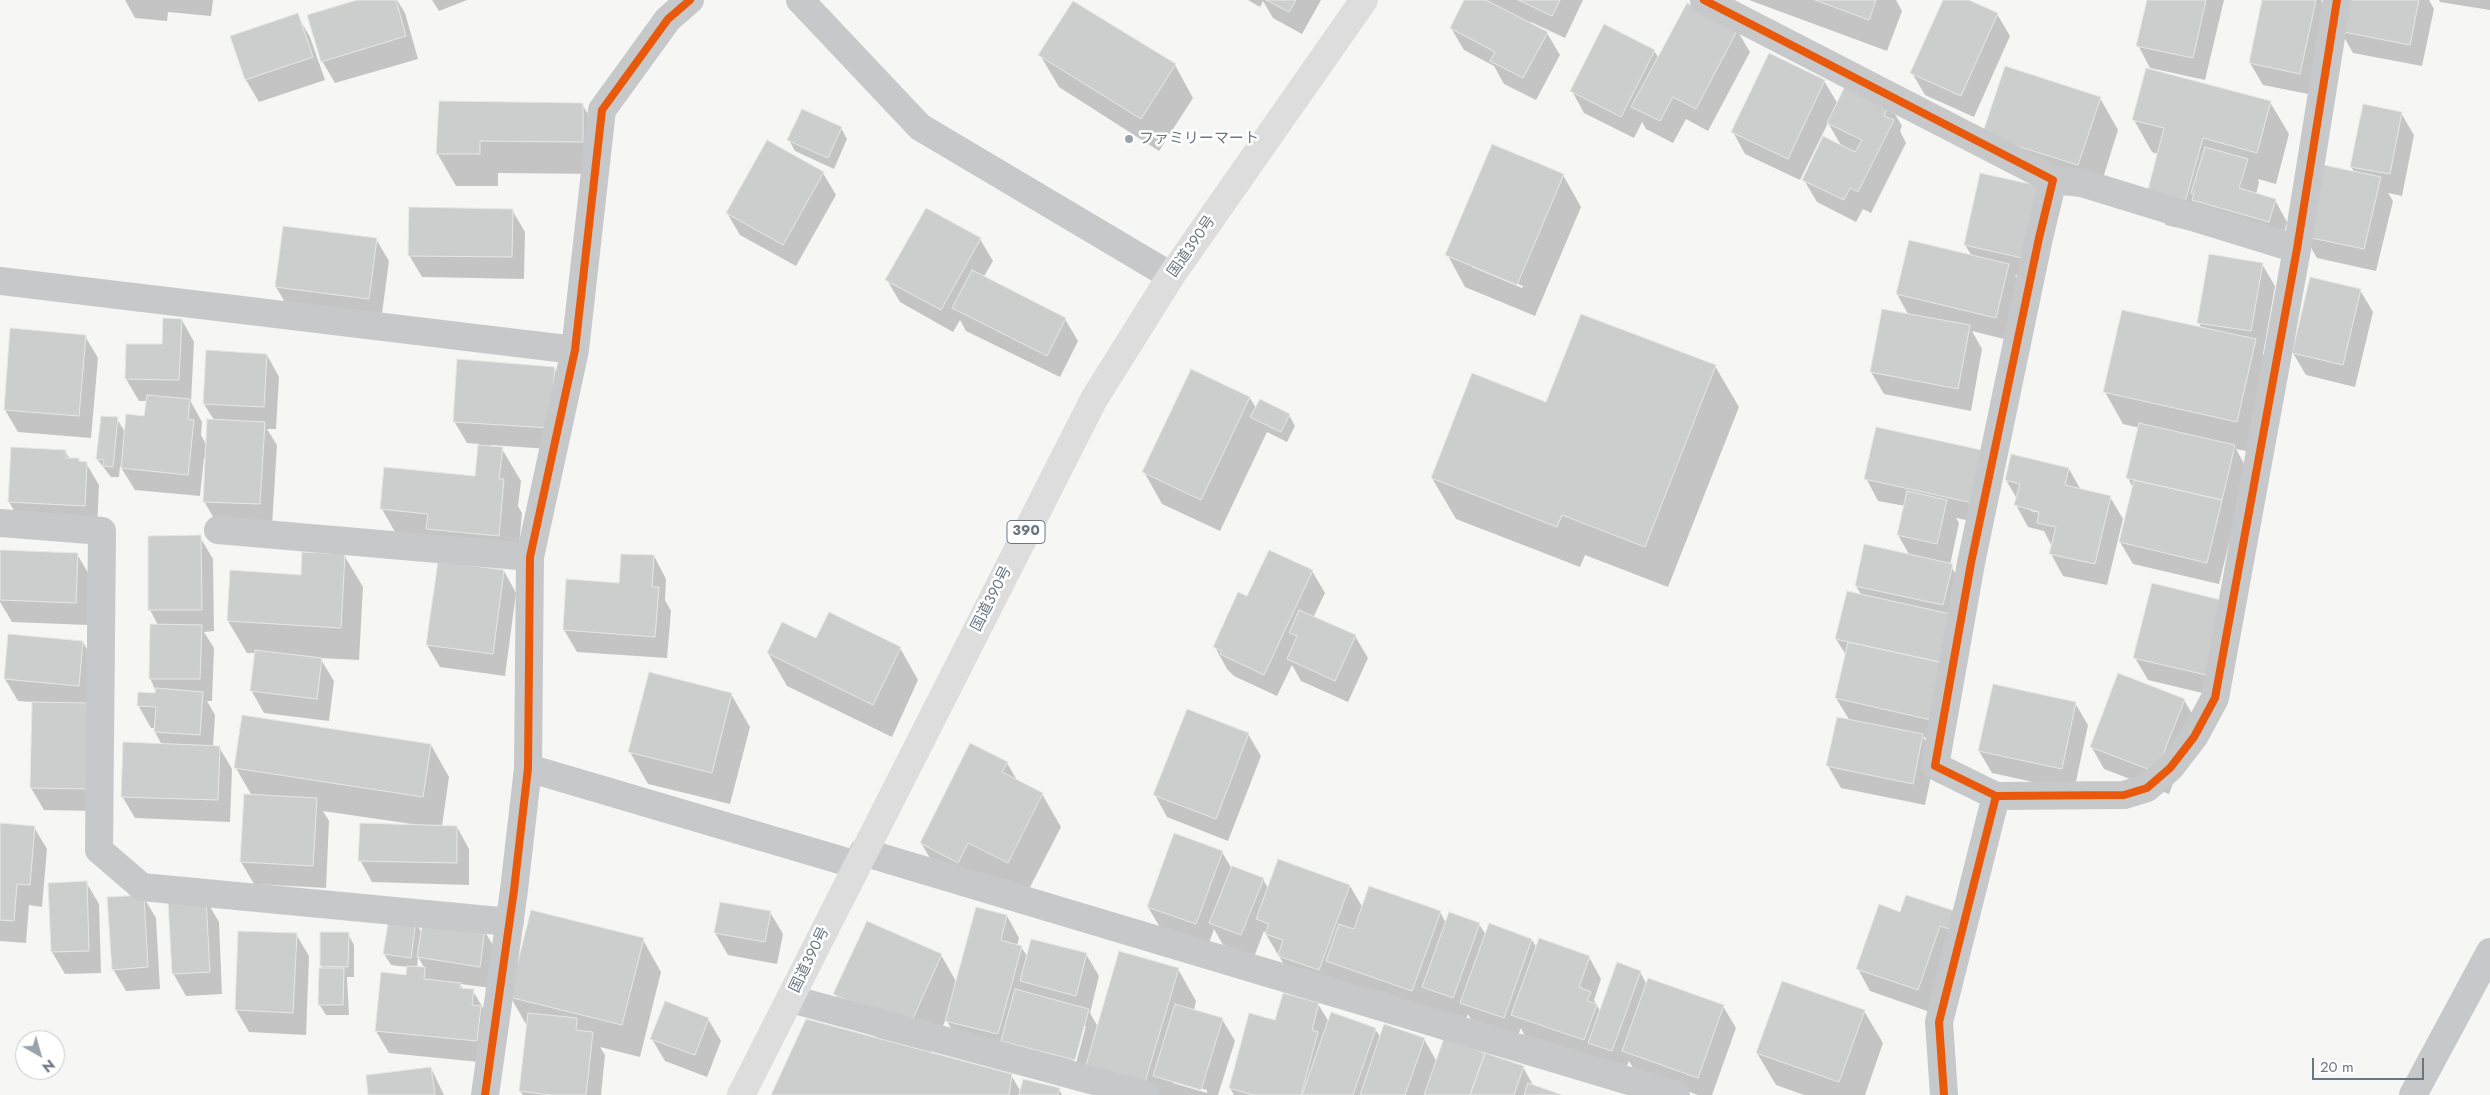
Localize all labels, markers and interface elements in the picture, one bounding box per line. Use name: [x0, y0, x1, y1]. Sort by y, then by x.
place label: ファミリーマート: [1139, 130, 1259, 148]
marker: ファミリーマート: [1123, 133, 1135, 145]
street label: 国道390号: [1164, 213, 1220, 281]
road number: 390: [1007, 520, 1045, 544]
street label: 国道390号: [968, 563, 1016, 635]
street label: 国道390号: [786, 924, 834, 996]
north arrow: [15, 1030, 65, 1080]
scale bar: [2315, 1048, 2428, 1080]
text: N: [38, 1055, 59, 1077]
text: 20 m: [2320, 1056, 2354, 1078]

